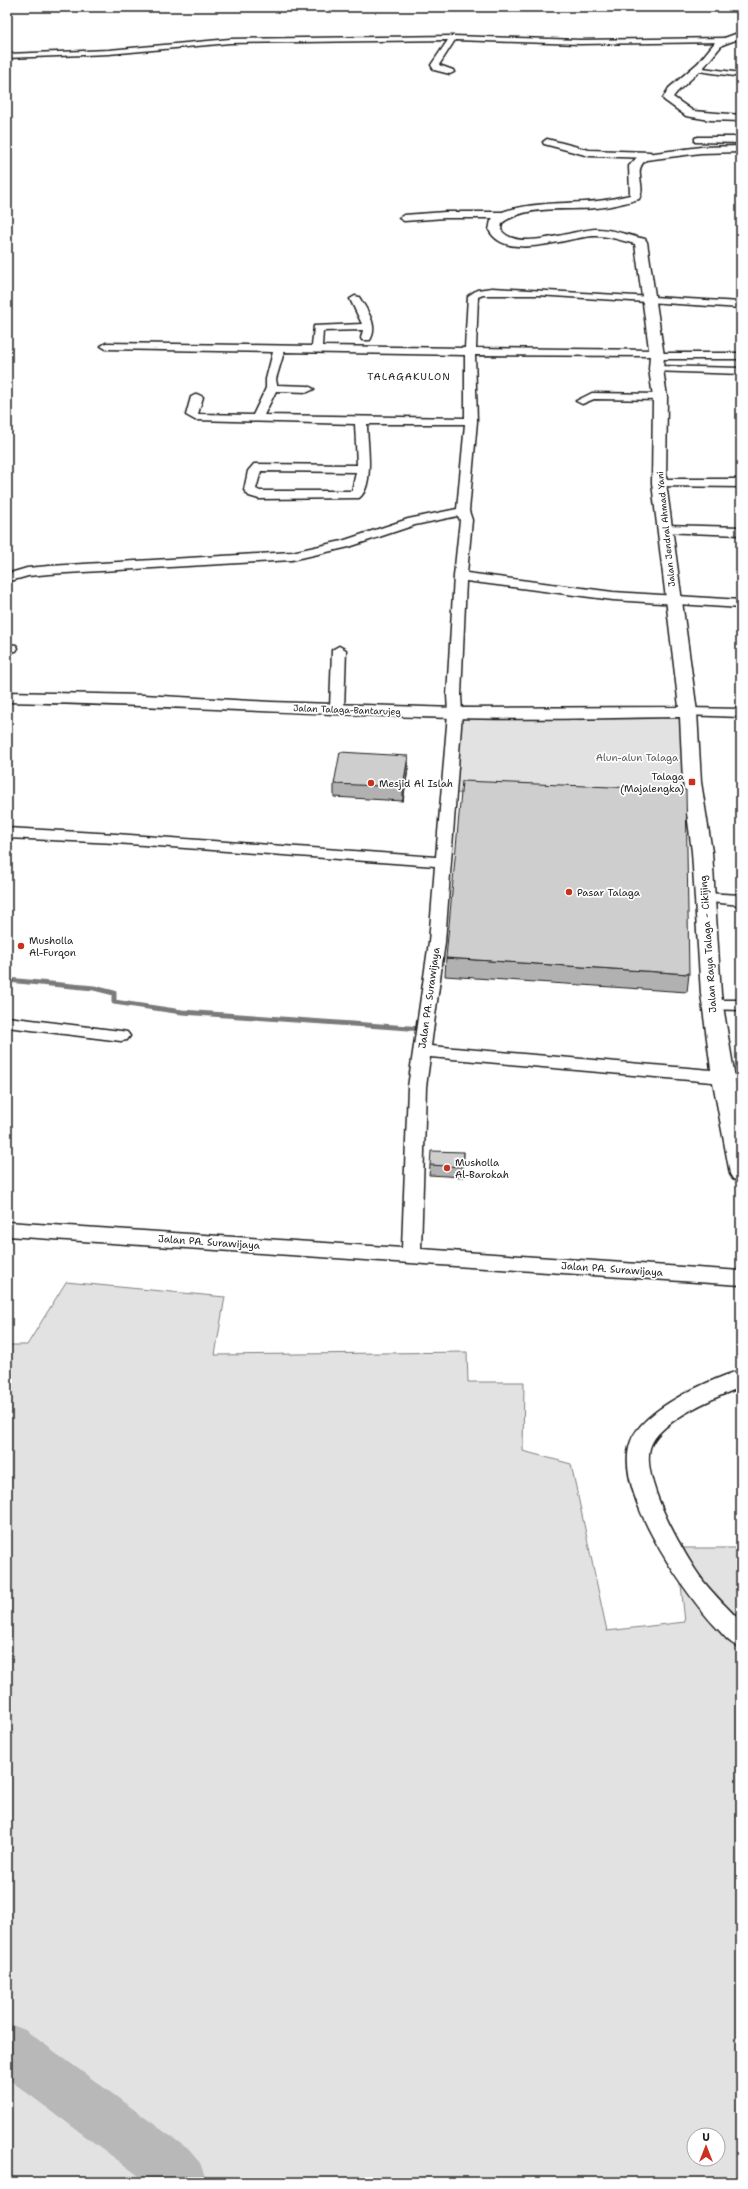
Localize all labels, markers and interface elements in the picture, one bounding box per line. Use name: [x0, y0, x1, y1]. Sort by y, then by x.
district label: TALAGAKULON: [367, 370, 451, 383]
street label: Jalan Jendral Ahmad Yani: [654, 471, 678, 587]
street label: Jalan Talaga-Bantarujeg: [293, 702, 402, 718]
park label: Alun-alun Talaga: [596, 751, 679, 764]
place label: Talaga (Majalengka): [620, 770, 685, 795]
place label: Mesjid Al Islah: [379, 777, 453, 790]
marker: Talaga (Majalengka): [687, 777, 697, 787]
marker: Mesjid Al Islah: [366, 778, 376, 788]
street label: Jalan Raya Talaga - Cikijing: [697, 875, 719, 1013]
place label: Pasar Talaga: [577, 886, 641, 899]
marker: Pasar Talaga: [564, 887, 574, 897]
place label: Musholla Al-Furqon: [29, 934, 76, 959]
marker: Musholla Al-Furqon: [16, 941, 26, 951]
street label: Jalan PA. Surawijaya: [415, 946, 443, 1050]
place label: Musholla Al-Barokah: [455, 1156, 509, 1181]
marker: Musholla Al-Barokah: [442, 1163, 452, 1173]
street label: Jalan PA. Surawijaya: [158, 1232, 261, 1252]
street label: Jalan PA. Surawijaya: [561, 1259, 664, 1279]
north arrow: [686, 2127, 726, 2167]
text: U: [702, 2130, 710, 2145]

